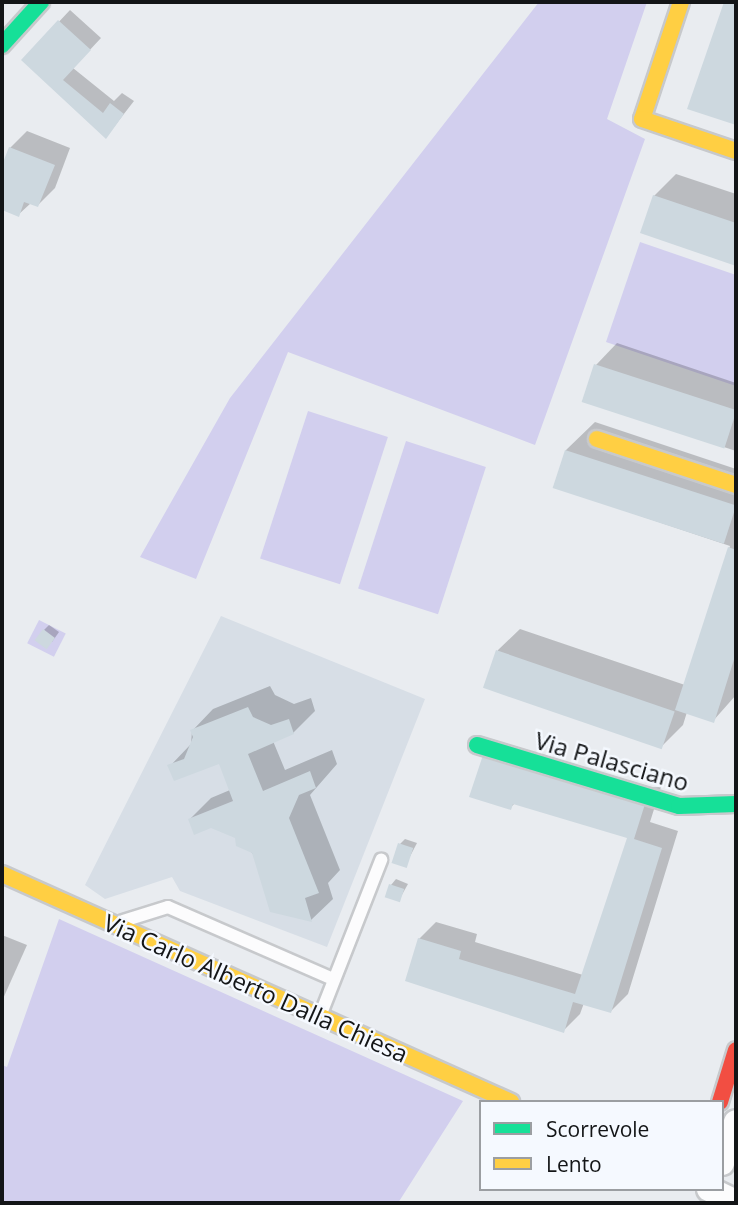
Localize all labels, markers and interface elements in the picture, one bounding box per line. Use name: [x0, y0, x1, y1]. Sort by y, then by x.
street label: Via Palasciano: [532, 725, 692, 797]
street label: Via Carlo Alberto Dalla Chiesa: [99, 908, 413, 1068]
legend: [479, 1100, 724, 1191]
text: Scorrevole: [546, 1115, 649, 1143]
text: Lento: [546, 1150, 602, 1178]

